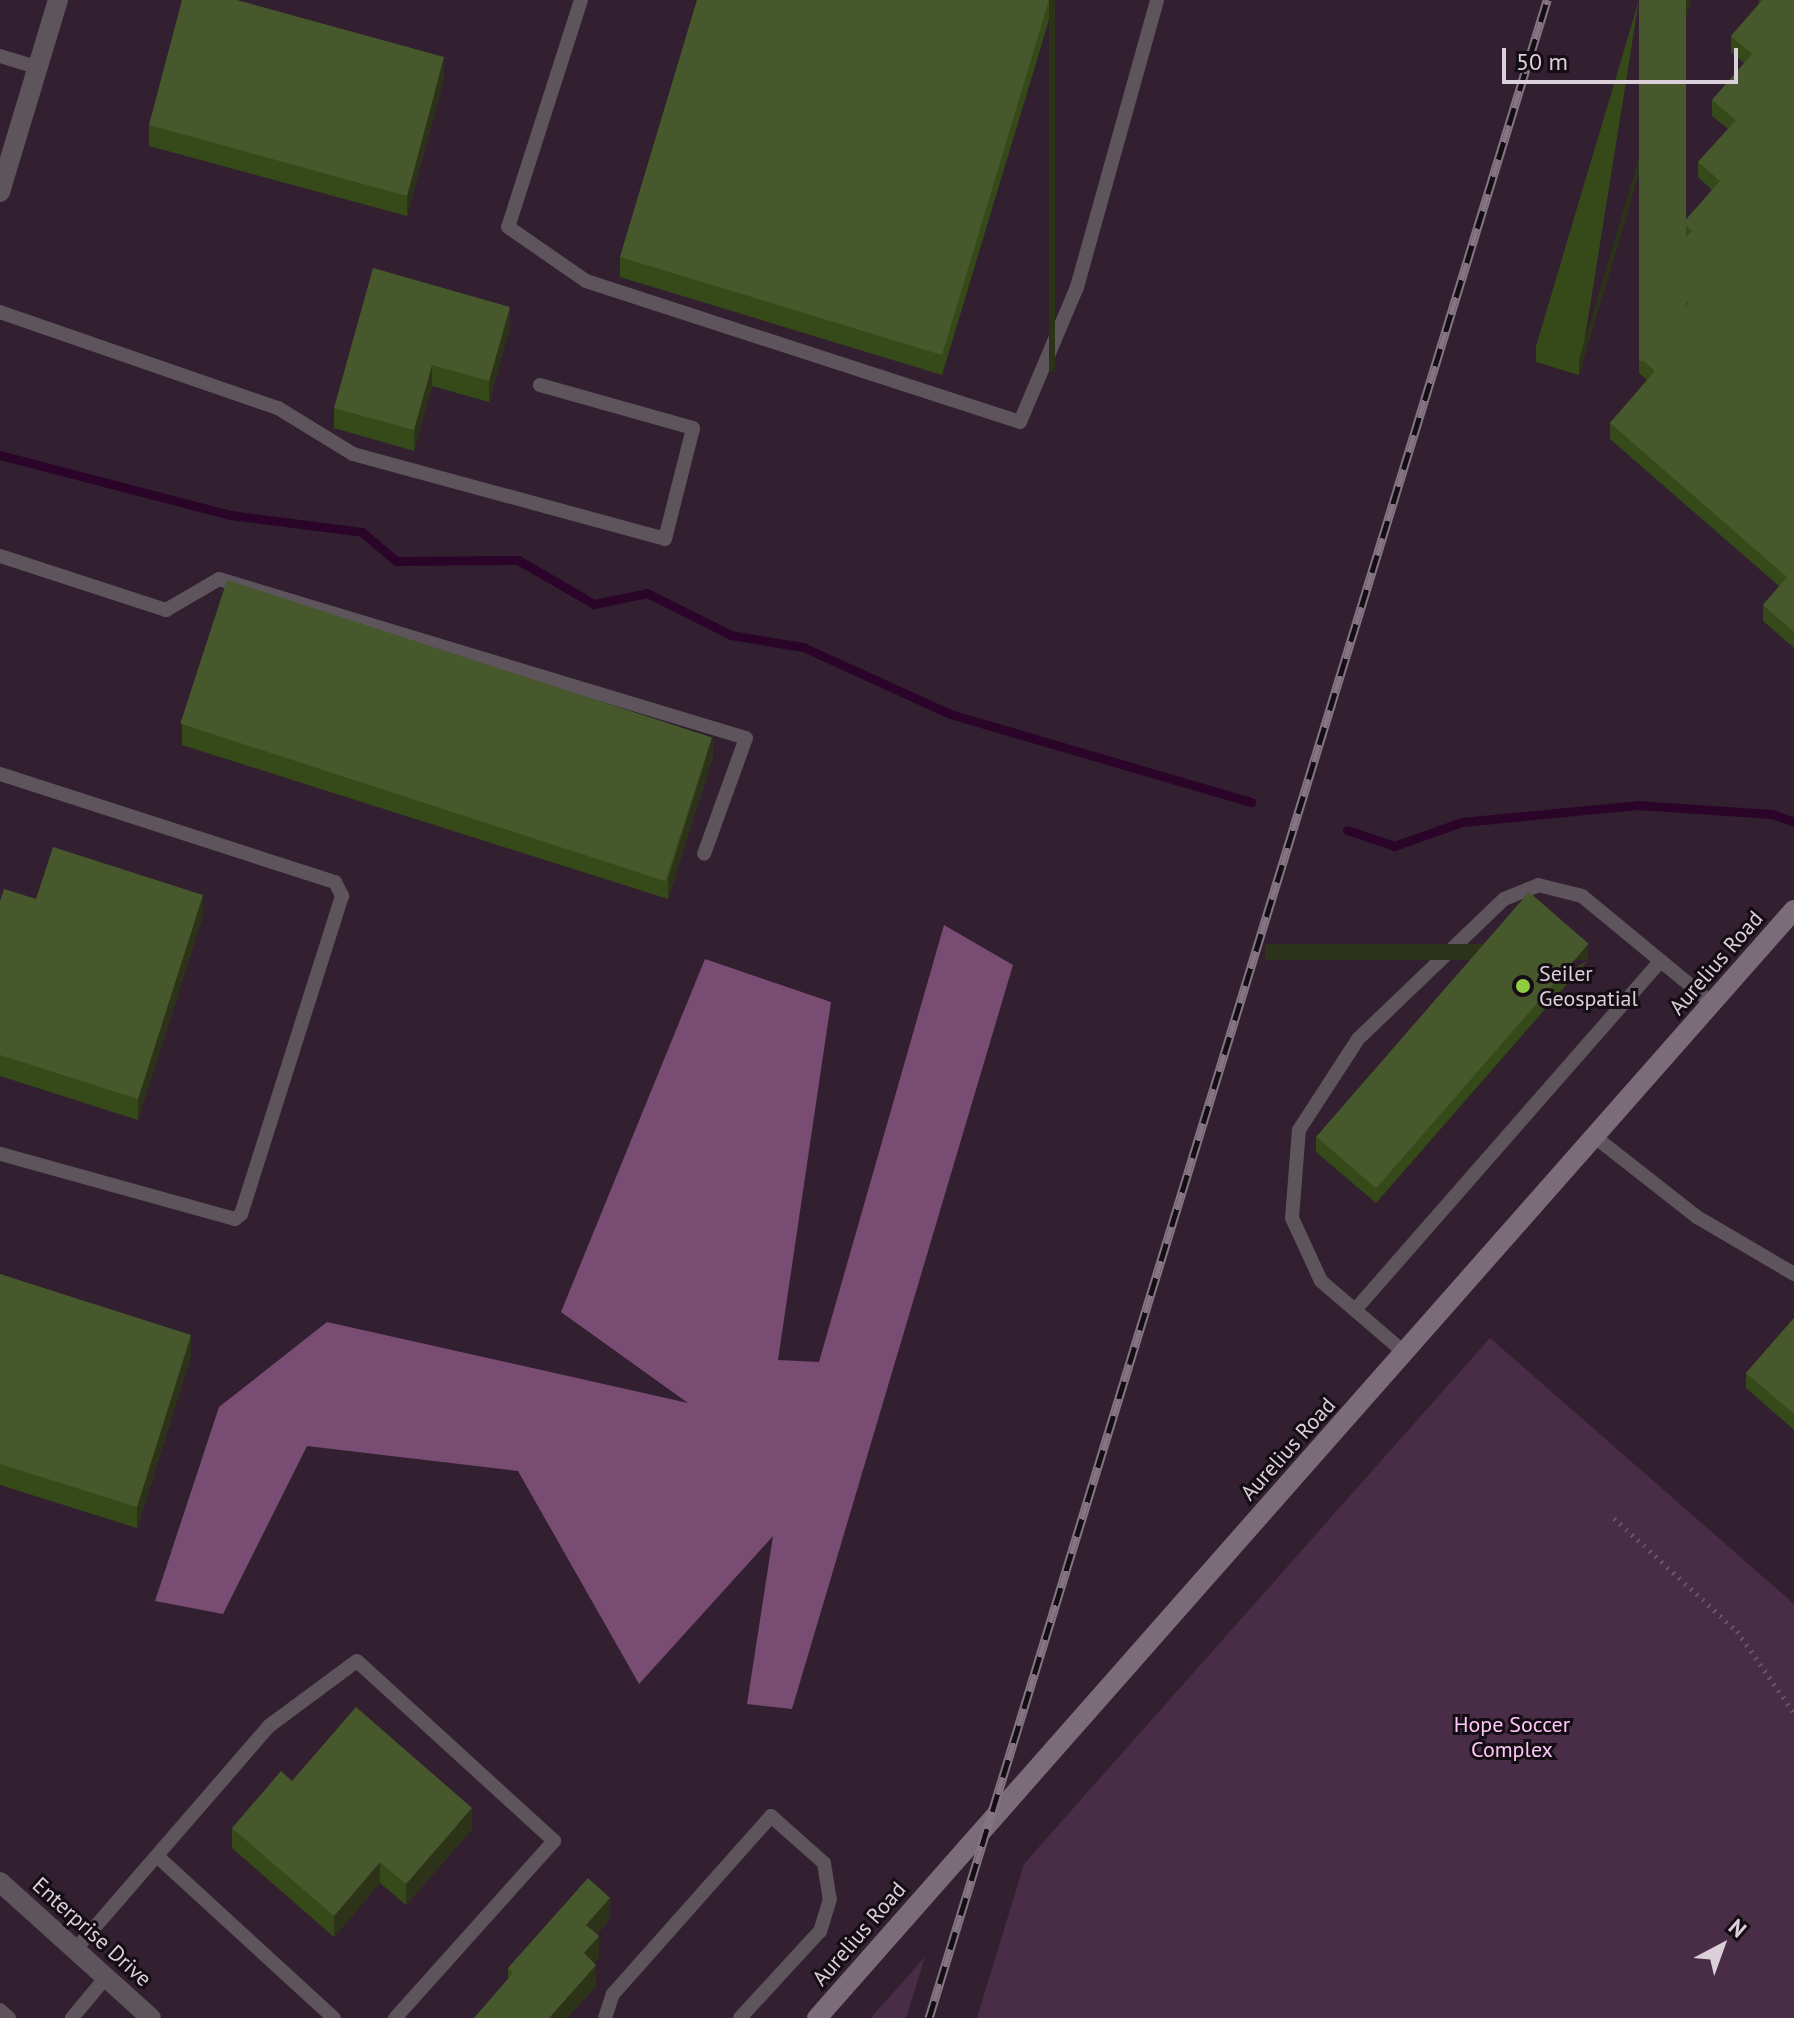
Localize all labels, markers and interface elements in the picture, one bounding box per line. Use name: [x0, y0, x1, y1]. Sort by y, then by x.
scale bar: [1506, 32, 1742, 82]
text: 50 m: [1516, 46, 1568, 77]
street label: Aurelius Road: [1664, 906, 1768, 1020]
place label: Seiler Geospatial: [1539, 960, 1638, 1012]
marker: Seiler Geospatial: [1514, 977, 1532, 995]
street label: Aurelius Road: [1235, 1392, 1341, 1506]
park label: Hope Soccer Complex: [1454, 1711, 1570, 1762]
street label: Enterprise Drive: [27, 1872, 157, 1992]
street label: Aurelius Road: [807, 1877, 911, 1991]
north arrow: [1682, 1906, 1762, 1986]
text: N: [1723, 1913, 1752, 1943]

